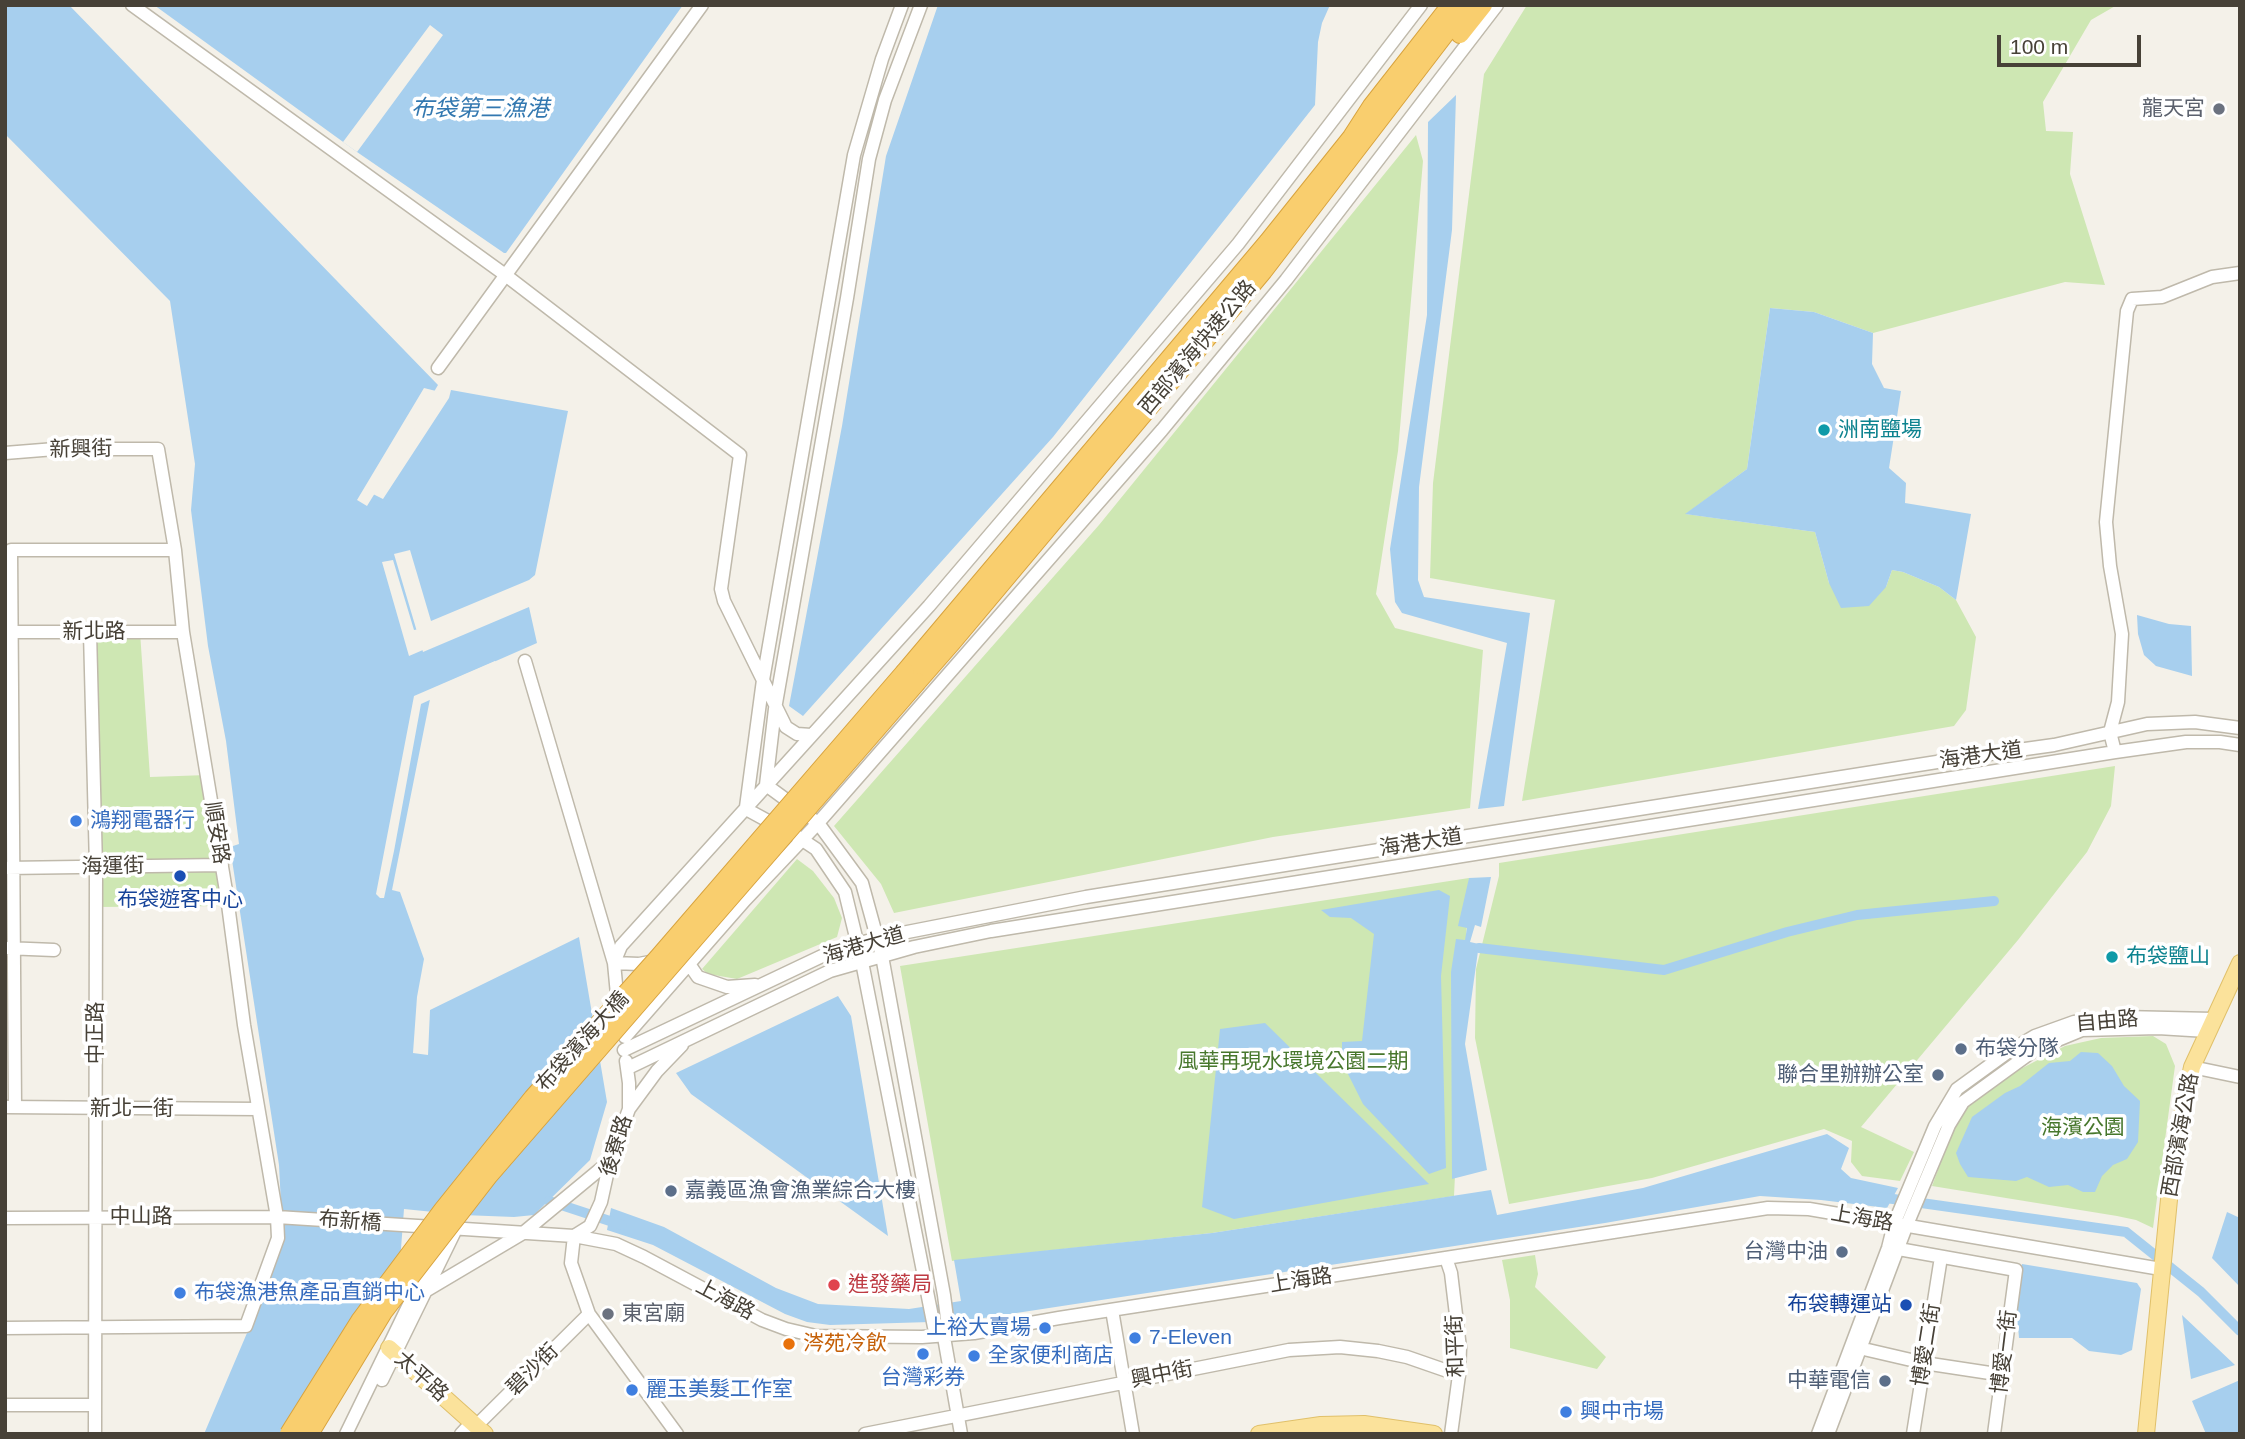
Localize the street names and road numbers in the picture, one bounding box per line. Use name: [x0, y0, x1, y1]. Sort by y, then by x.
street label: 西部濱海快速公路: [1134, 276, 1262, 420]
street label: 新興街: [49, 437, 113, 463]
street label: 新北路: [63, 619, 125, 645]
street label: 海港大道: [1938, 738, 2024, 774]
street label: 順安路: [199, 800, 233, 866]
street label: 海港大道: [1378, 824, 1464, 862]
street label: 海運街: [81, 854, 145, 880]
street label: 海港大道: [820, 922, 908, 970]
street label: 布袋濱海大橋: [531, 987, 635, 1097]
street label: 中正路: [83, 1002, 109, 1064]
street label: 自由路: [2075, 1007, 2139, 1037]
street label: 西部濱海公路: [2158, 1071, 2204, 1199]
street label: 新北一街: [90, 1096, 174, 1122]
street label: 後寮路: [596, 1112, 638, 1180]
street label: 上海路: [1829, 1201, 1895, 1237]
street label: 中山路: [110, 1204, 172, 1230]
street label: 布新橋: [318, 1207, 382, 1237]
street label: 上海路: [1268, 1264, 1334, 1298]
street label: 上海路: [691, 1274, 759, 1326]
street label: 博愛二街: [1908, 1302, 1946, 1388]
street label: 博愛一街: [1987, 1309, 2023, 1395]
street label: 和平街: [1442, 1314, 1470, 1378]
street label: 碧沙街: [502, 1339, 564, 1401]
street label: 太平路: [389, 1347, 453, 1407]
street label: 興中街: [1129, 1357, 1195, 1393]

